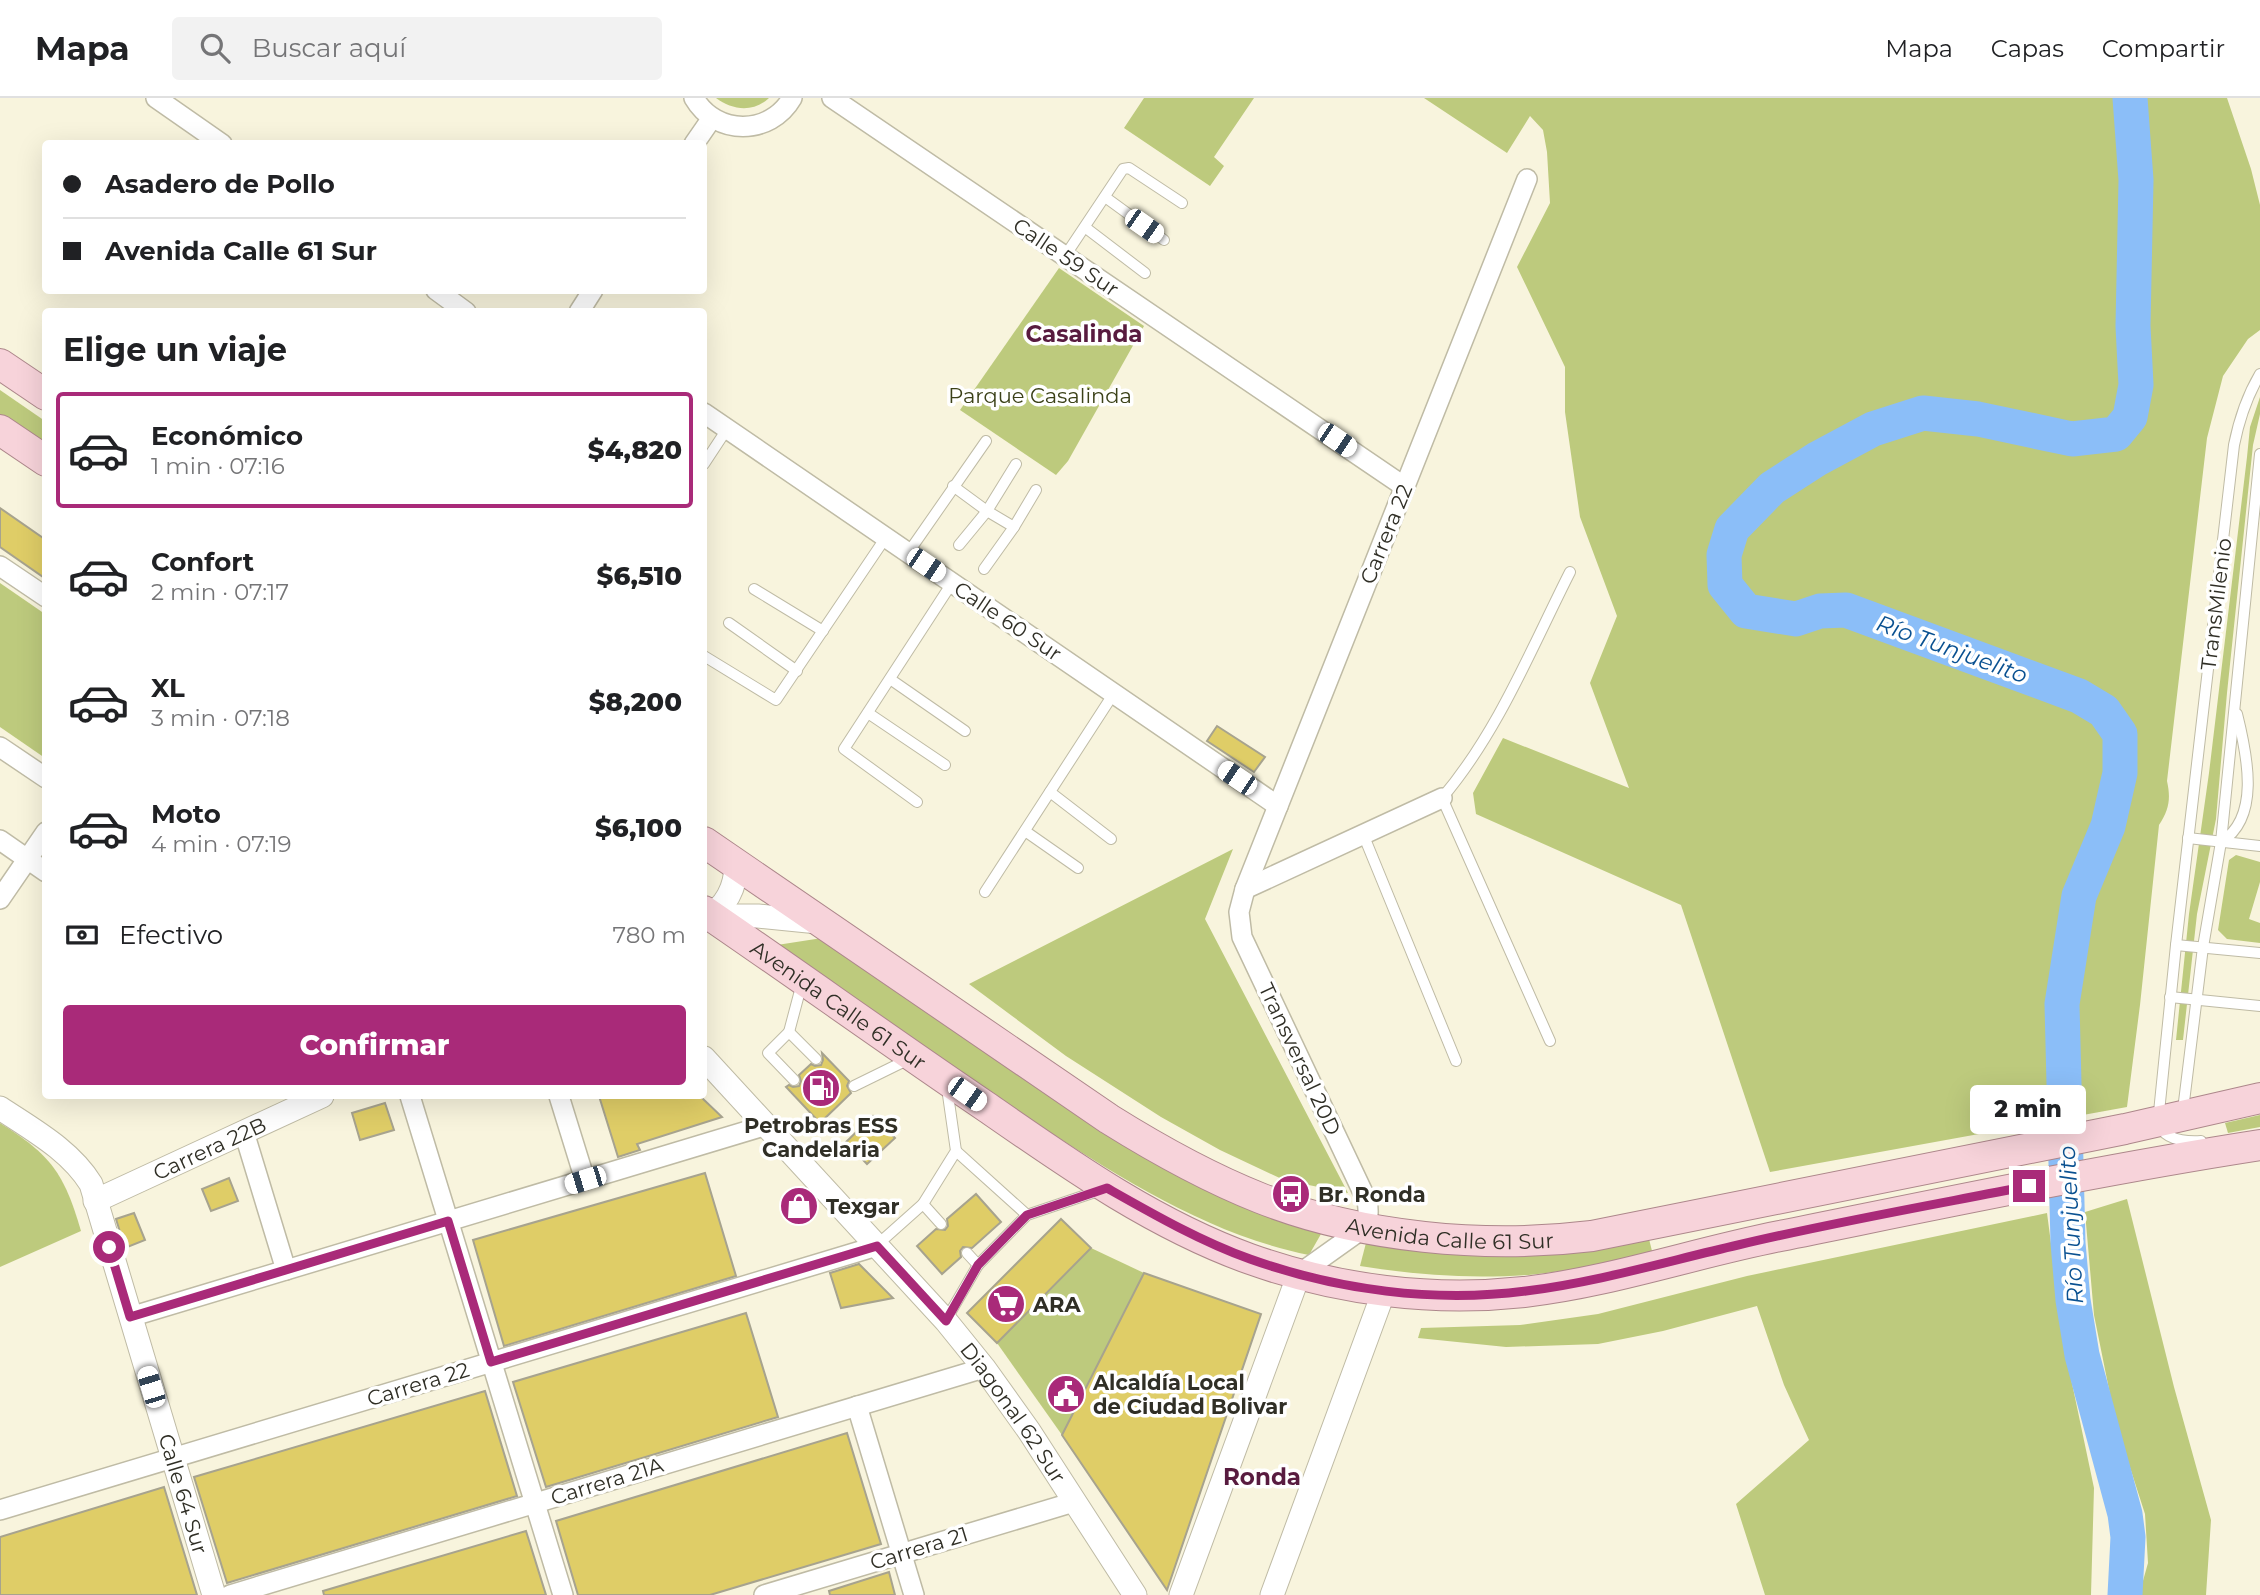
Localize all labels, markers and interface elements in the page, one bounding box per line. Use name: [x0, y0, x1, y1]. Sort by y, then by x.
search box: [172, 17, 662, 80]
text: Mapa: [35, 28, 130, 68]
icon: search: [196, 29, 234, 67]
text: Buscar aquí: [252, 32, 406, 64]
text: Mapa: [1885, 34, 1953, 63]
text: Capas: [1991, 34, 2064, 63]
text: Compartir: [2102, 34, 2225, 63]
text: Asadero de Pollo: [105, 168, 335, 200]
car: [1121, 205, 1168, 247]
street label: Calle 59 Sur: [1008, 212, 1124, 302]
text: Avenida Calle 61 Sur: [105, 235, 377, 267]
district label: Casalinda: [1025, 320, 1143, 348]
text: Elige un viaje: [63, 330, 287, 369]
park label: Parque Casalinda: [948, 383, 1132, 408]
icon: car: [67, 419, 130, 482]
text: Económico: [151, 420, 303, 452]
car: [1314, 420, 1361, 460]
text: $4,820: [588, 434, 682, 466]
text: 1 min · 07:16: [151, 452, 285, 480]
street label: Carrera 22: [1355, 480, 1417, 588]
street label: TransMilenio: [2195, 536, 2237, 672]
icon: car: [67, 545, 130, 608]
car: [903, 545, 950, 585]
text: Confort: [151, 546, 254, 578]
text: $6,510: [597, 560, 682, 592]
street label: Calle 60 Sur: [950, 576, 1066, 666]
text: 2 min · 07:17: [151, 578, 289, 606]
water label: Río Tunjuelito: [1873, 609, 2031, 689]
icon: car: [67, 671, 130, 734]
text: XL: [151, 672, 185, 704]
text: $8,200: [589, 686, 682, 718]
text: 3 min · 07:18: [151, 704, 290, 732]
car: [1214, 758, 1261, 798]
icon: car: [67, 797, 130, 860]
text: Moto: [151, 798, 221, 830]
text: $6,100: [595, 812, 682, 844]
text: 4 min · 07:19: [151, 830, 292, 858]
icon: cash: [63, 916, 101, 954]
text: Efectivo: [119, 919, 223, 951]
text: 780 m: [613, 921, 686, 949]
street label: Avenida Calle 61 Sur: [746, 935, 931, 1074]
street label: Transversal 20D: [1254, 979, 1346, 1139]
button: Confirmar: [63, 1005, 686, 1085]
fuel station icon: Petrobras ESS Candelaria: [800, 1067, 842, 1109]
car: [944, 1073, 991, 1115]
callout: 2 min: [1971, 1084, 2087, 1134]
text: 2 min: [1994, 1095, 2062, 1123]
street label: Carrera 22B: [149, 1111, 270, 1185]
place label: Petrobras ESS Candelaria: [744, 1113, 898, 1162]
water label: Río Tunjuelito: [2053, 1145, 2089, 1305]
car: [562, 1164, 609, 1196]
route end: [2013, 1170, 2045, 1202]
bus stop icon: Br. Ronda: [1270, 1173, 1312, 1215]
place label: Br. Ronda: [1318, 1182, 1426, 1207]
shop icon: Texgar: [778, 1185, 820, 1227]
place label: Texgar: [826, 1194, 900, 1219]
street label: Avenida Calle 61 Sur: [1344, 1212, 1554, 1254]
route start: [93, 1231, 125, 1263]
supermarket icon: ARA: [985, 1283, 1027, 1325]
place label: ARA: [1032, 1292, 1082, 1317]
street label: Diagonal 62 Sur: [955, 1337, 1072, 1487]
street label: Carrera 22: [364, 1357, 472, 1411]
car: [135, 1364, 168, 1410]
place label: Alcaldía Local de Ciudad Bolivar: [1092, 1370, 1287, 1419]
public building icon: Alcaldía Local de Ciudad Bolivar: [1045, 1373, 1087, 1415]
street label: Calle 64 Sur: [154, 1431, 214, 1557]
street label: Carrera 21A: [548, 1452, 667, 1510]
district label: Ronda: [1223, 1463, 1301, 1491]
street label: Carrera 21: [867, 1521, 971, 1575]

